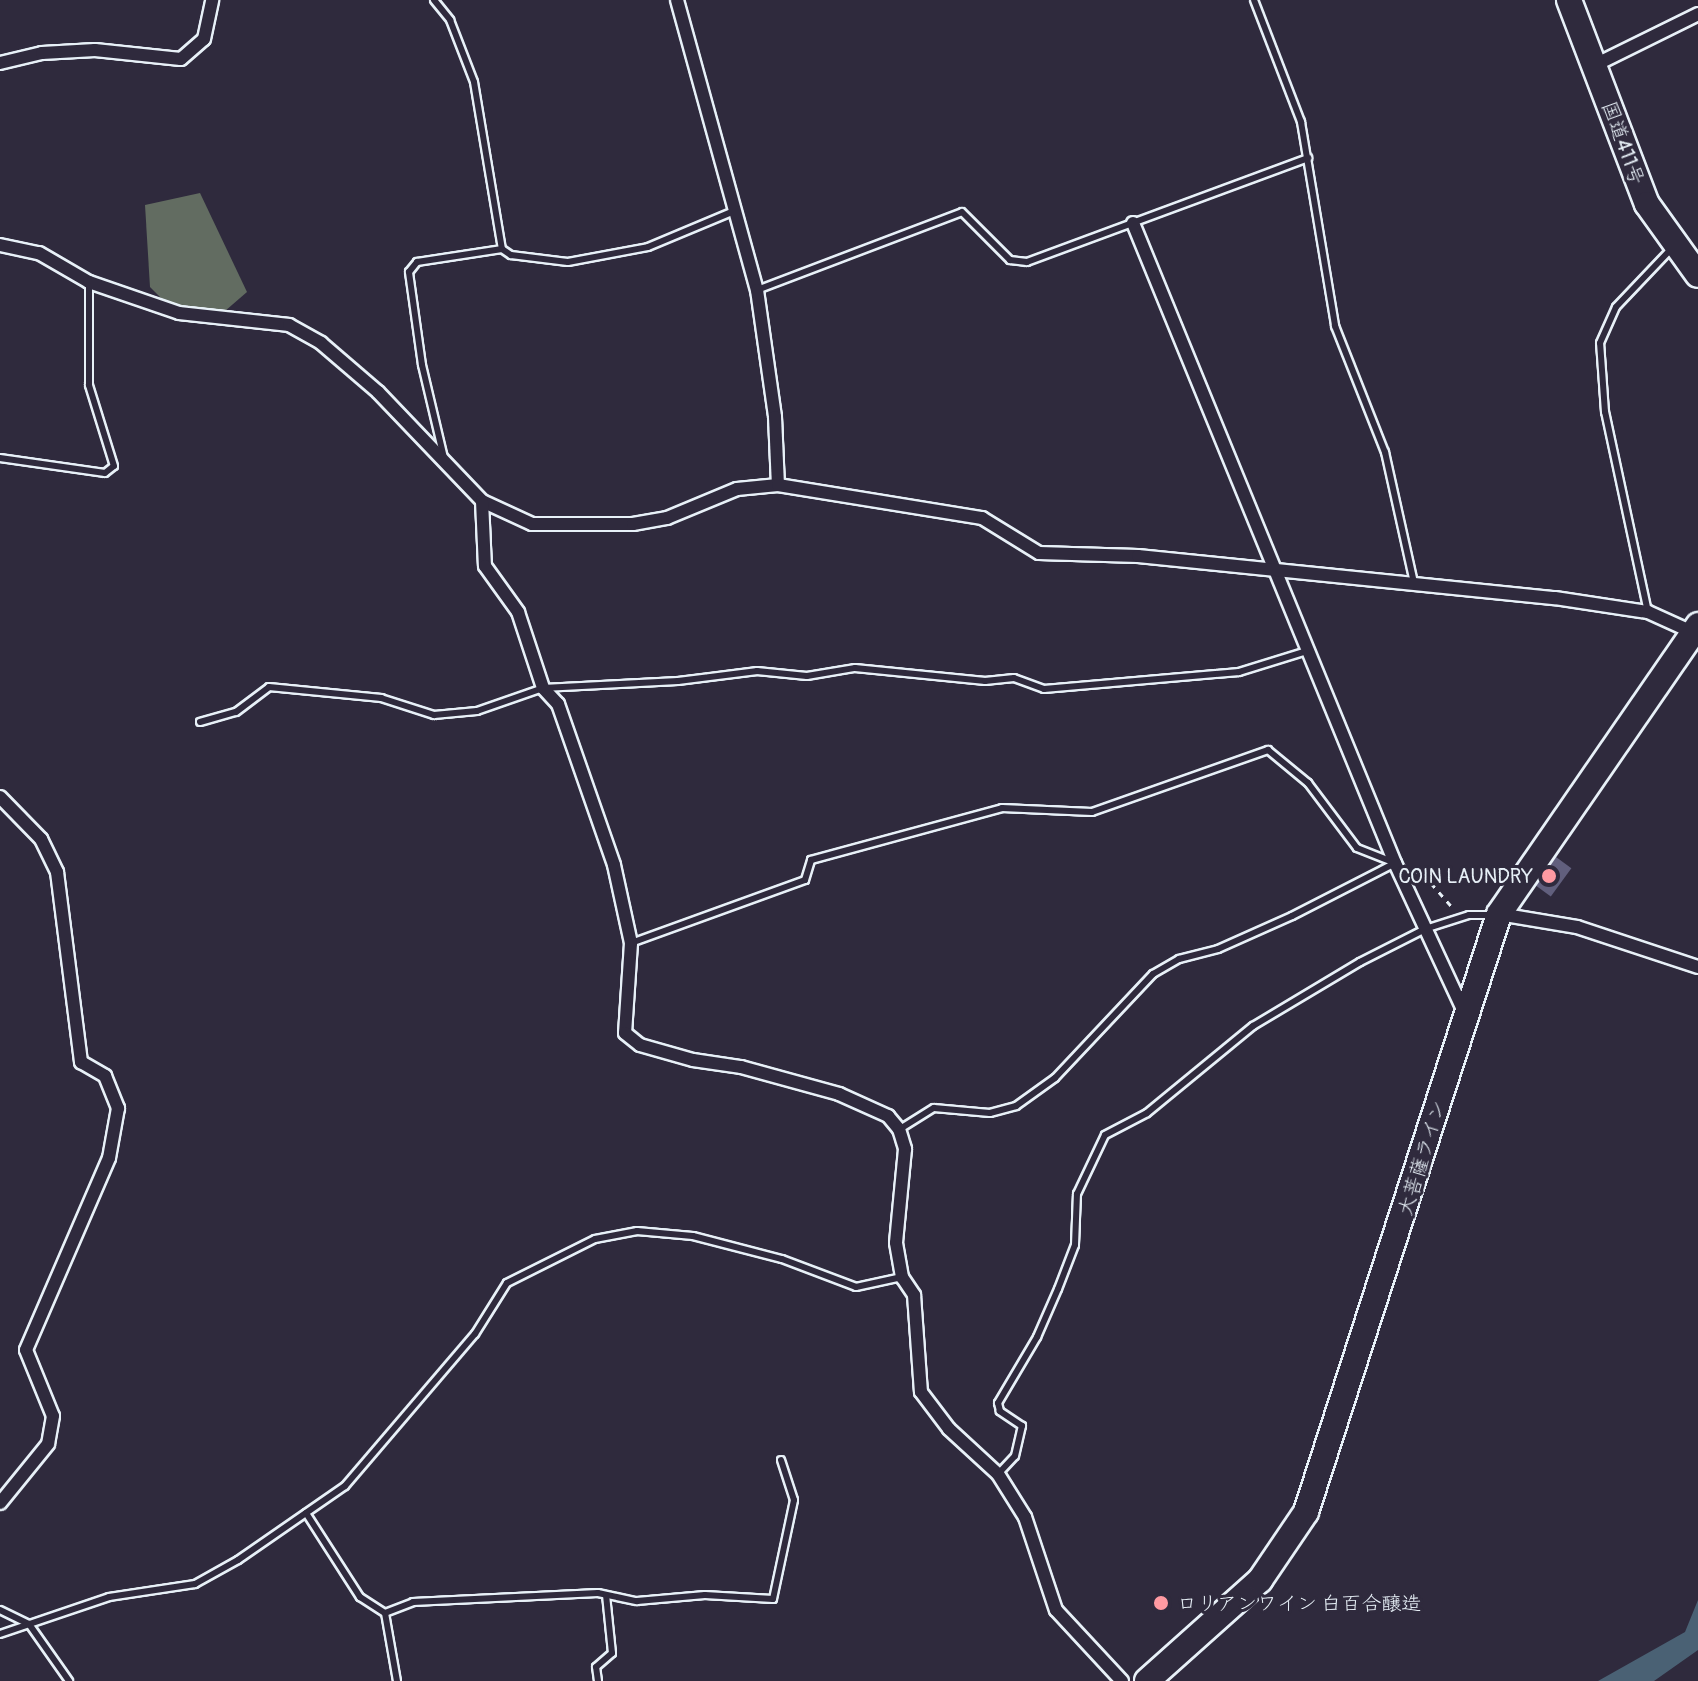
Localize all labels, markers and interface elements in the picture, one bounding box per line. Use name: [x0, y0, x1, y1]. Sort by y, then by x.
street label: 国道411号: [1597, 98, 1649, 188]
place label: COIN LAUNDRY: [1399, 864, 1533, 888]
marker: COIN LAUNDRY: [1540, 867, 1558, 885]
street label: 大菩薩ライン: [1393, 1097, 1451, 1219]
place label: ロリアンワイン 白百合醸造: [1177, 1591, 1421, 1615]
marker: ロリアンワイン 白百合醸造: [1152, 1594, 1170, 1612]

